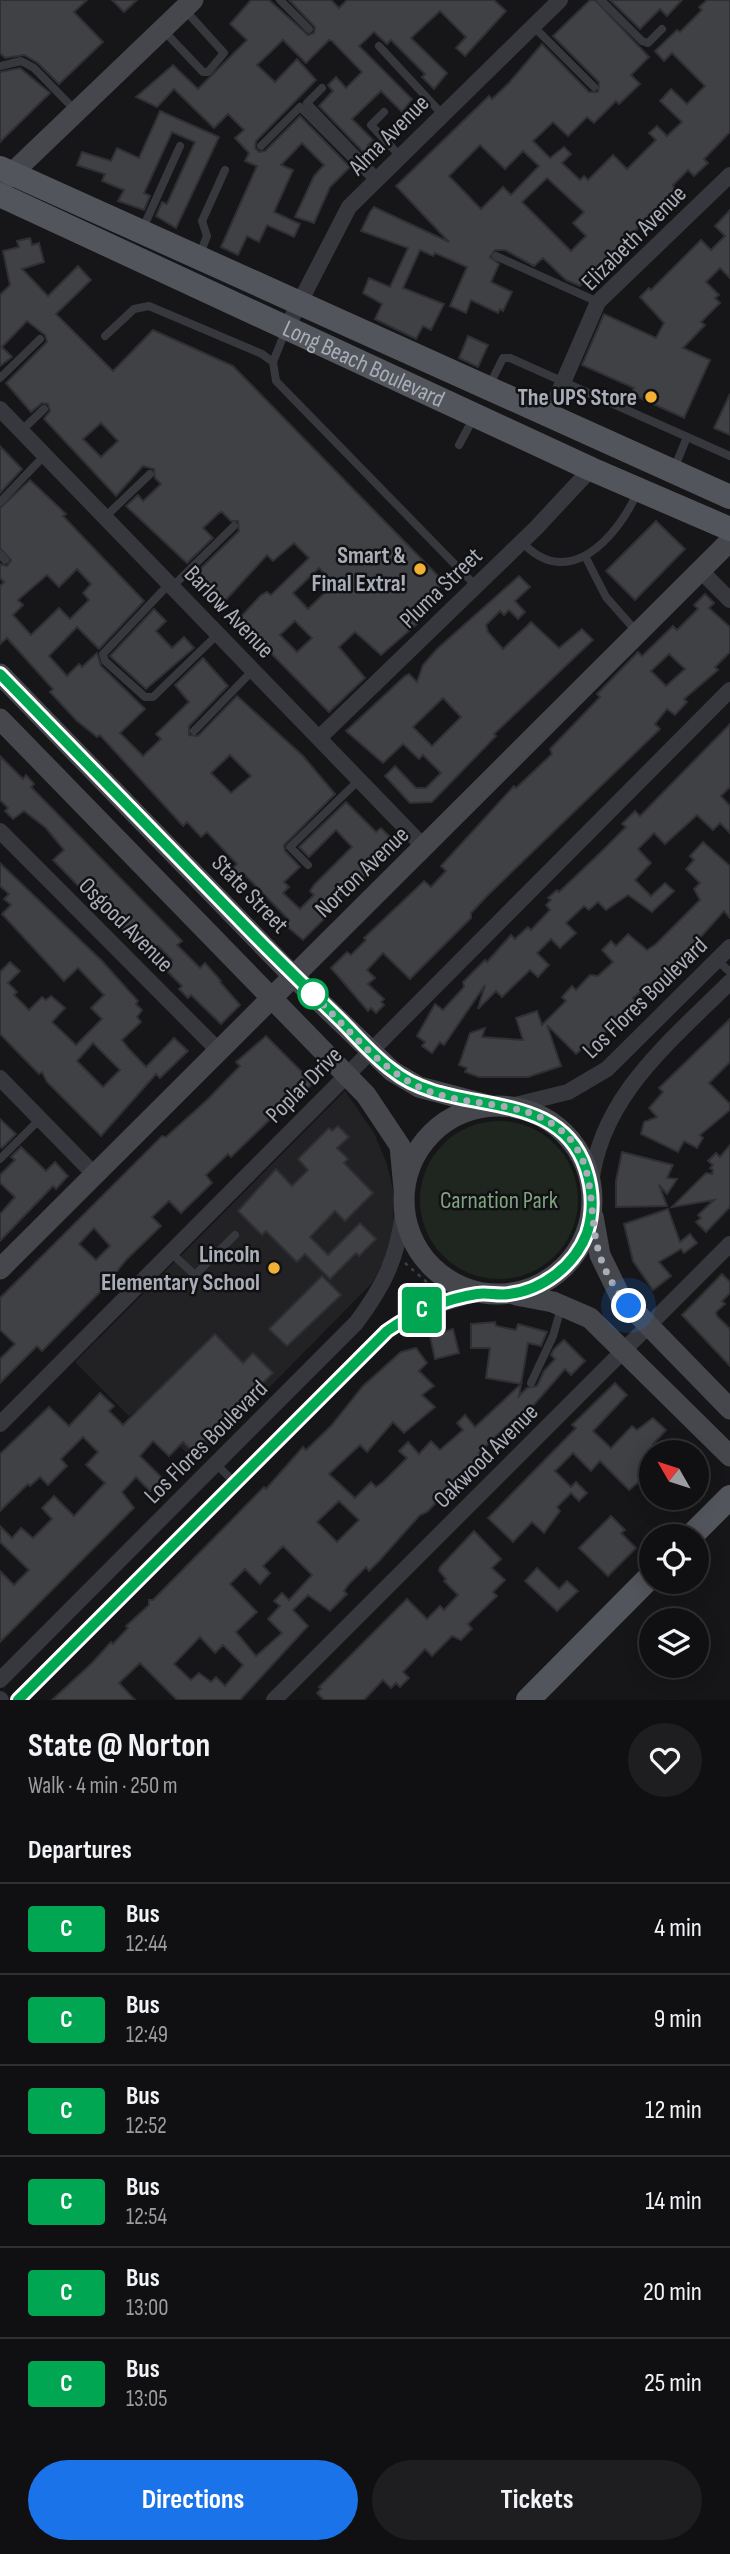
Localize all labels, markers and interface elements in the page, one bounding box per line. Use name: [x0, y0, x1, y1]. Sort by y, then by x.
street label: Alma Avenue: [342, 89, 435, 182]
street label: Elizabeth Avenue: [575, 179, 693, 297]
street label: Long Beach Boulevard: [278, 314, 449, 414]
place label: The UPS Store: [518, 383, 637, 412]
marker: The UPS Store: [643, 389, 659, 405]
place label: Smart & Final Extra!: [311, 541, 406, 598]
street label: Pluma Street: [394, 542, 488, 634]
street label: Barlow Avenue: [178, 560, 280, 664]
marker: Smart & Final Extra!: [412, 561, 428, 577]
street label: Norton Avenue: [309, 820, 415, 924]
street label: State Street: [206, 849, 294, 939]
street label: Osgood Avenue: [73, 872, 179, 978]
street label: Los Flores Boulevard: [577, 931, 713, 1065]
unlabelled marker: [298, 979, 328, 1009]
street label: Poplar Drive: [260, 1041, 348, 1129]
park label: Carnation Park: [440, 1186, 558, 1215]
place label: Lincoln Elementary School: [101, 1240, 260, 1297]
marker: Lincoln Elementary School: [266, 1260, 282, 1276]
line badge: C: [399, 1287, 445, 1333]
your location: [611, 1288, 646, 1323]
text: C: [416, 1295, 428, 1324]
street label: Los Flores Boulevard: [138, 1374, 274, 1510]
street label: Oakwood Avenue: [428, 1398, 544, 1514]
north arrow: [639, 1440, 709, 1510]
map controls: [639, 1440, 709, 1678]
button: locate: [639, 1524, 709, 1594]
button: layers: [639, 1608, 709, 1678]
button: heart: [628, 1723, 702, 1797]
text: State @ Norton: [28, 1726, 210, 1766]
text: Walk · 4 min · 250 m: [28, 1772, 178, 1800]
text: Departures: [28, 1835, 132, 1866]
text: Bus: [126, 1899, 160, 1930]
text: 4 min: [654, 1913, 702, 1944]
text: C: [60, 1914, 73, 1943]
text: 12:44: [126, 1930, 167, 1958]
text: Bus: [126, 1990, 160, 2021]
text: 9 min: [654, 2004, 702, 2035]
text: C: [60, 2005, 73, 2034]
text: 12:49: [126, 2021, 168, 2049]
text: Bus: [126, 2081, 160, 2112]
text: 12 min: [645, 2095, 702, 2126]
text: C: [60, 2096, 73, 2125]
text: 12:52: [126, 2112, 167, 2140]
text: Bus: [126, 2172, 160, 2203]
text: 14 min: [645, 2186, 702, 2217]
text: C: [60, 2187, 73, 2216]
text: 12:54: [126, 2203, 167, 2231]
text: Bus: [126, 2263, 160, 2294]
text: 20 min: [643, 2277, 702, 2308]
text: C: [60, 2278, 73, 2307]
text: 13:00: [126, 2294, 169, 2322]
text: Bus: [126, 2354, 160, 2385]
text: 25 min: [644, 2368, 702, 2399]
text: C: [60, 2369, 73, 2398]
text: 13:05: [126, 2385, 168, 2413]
button: Directions: [28, 2460, 358, 2540]
button: Tickets: [372, 2460, 702, 2540]

